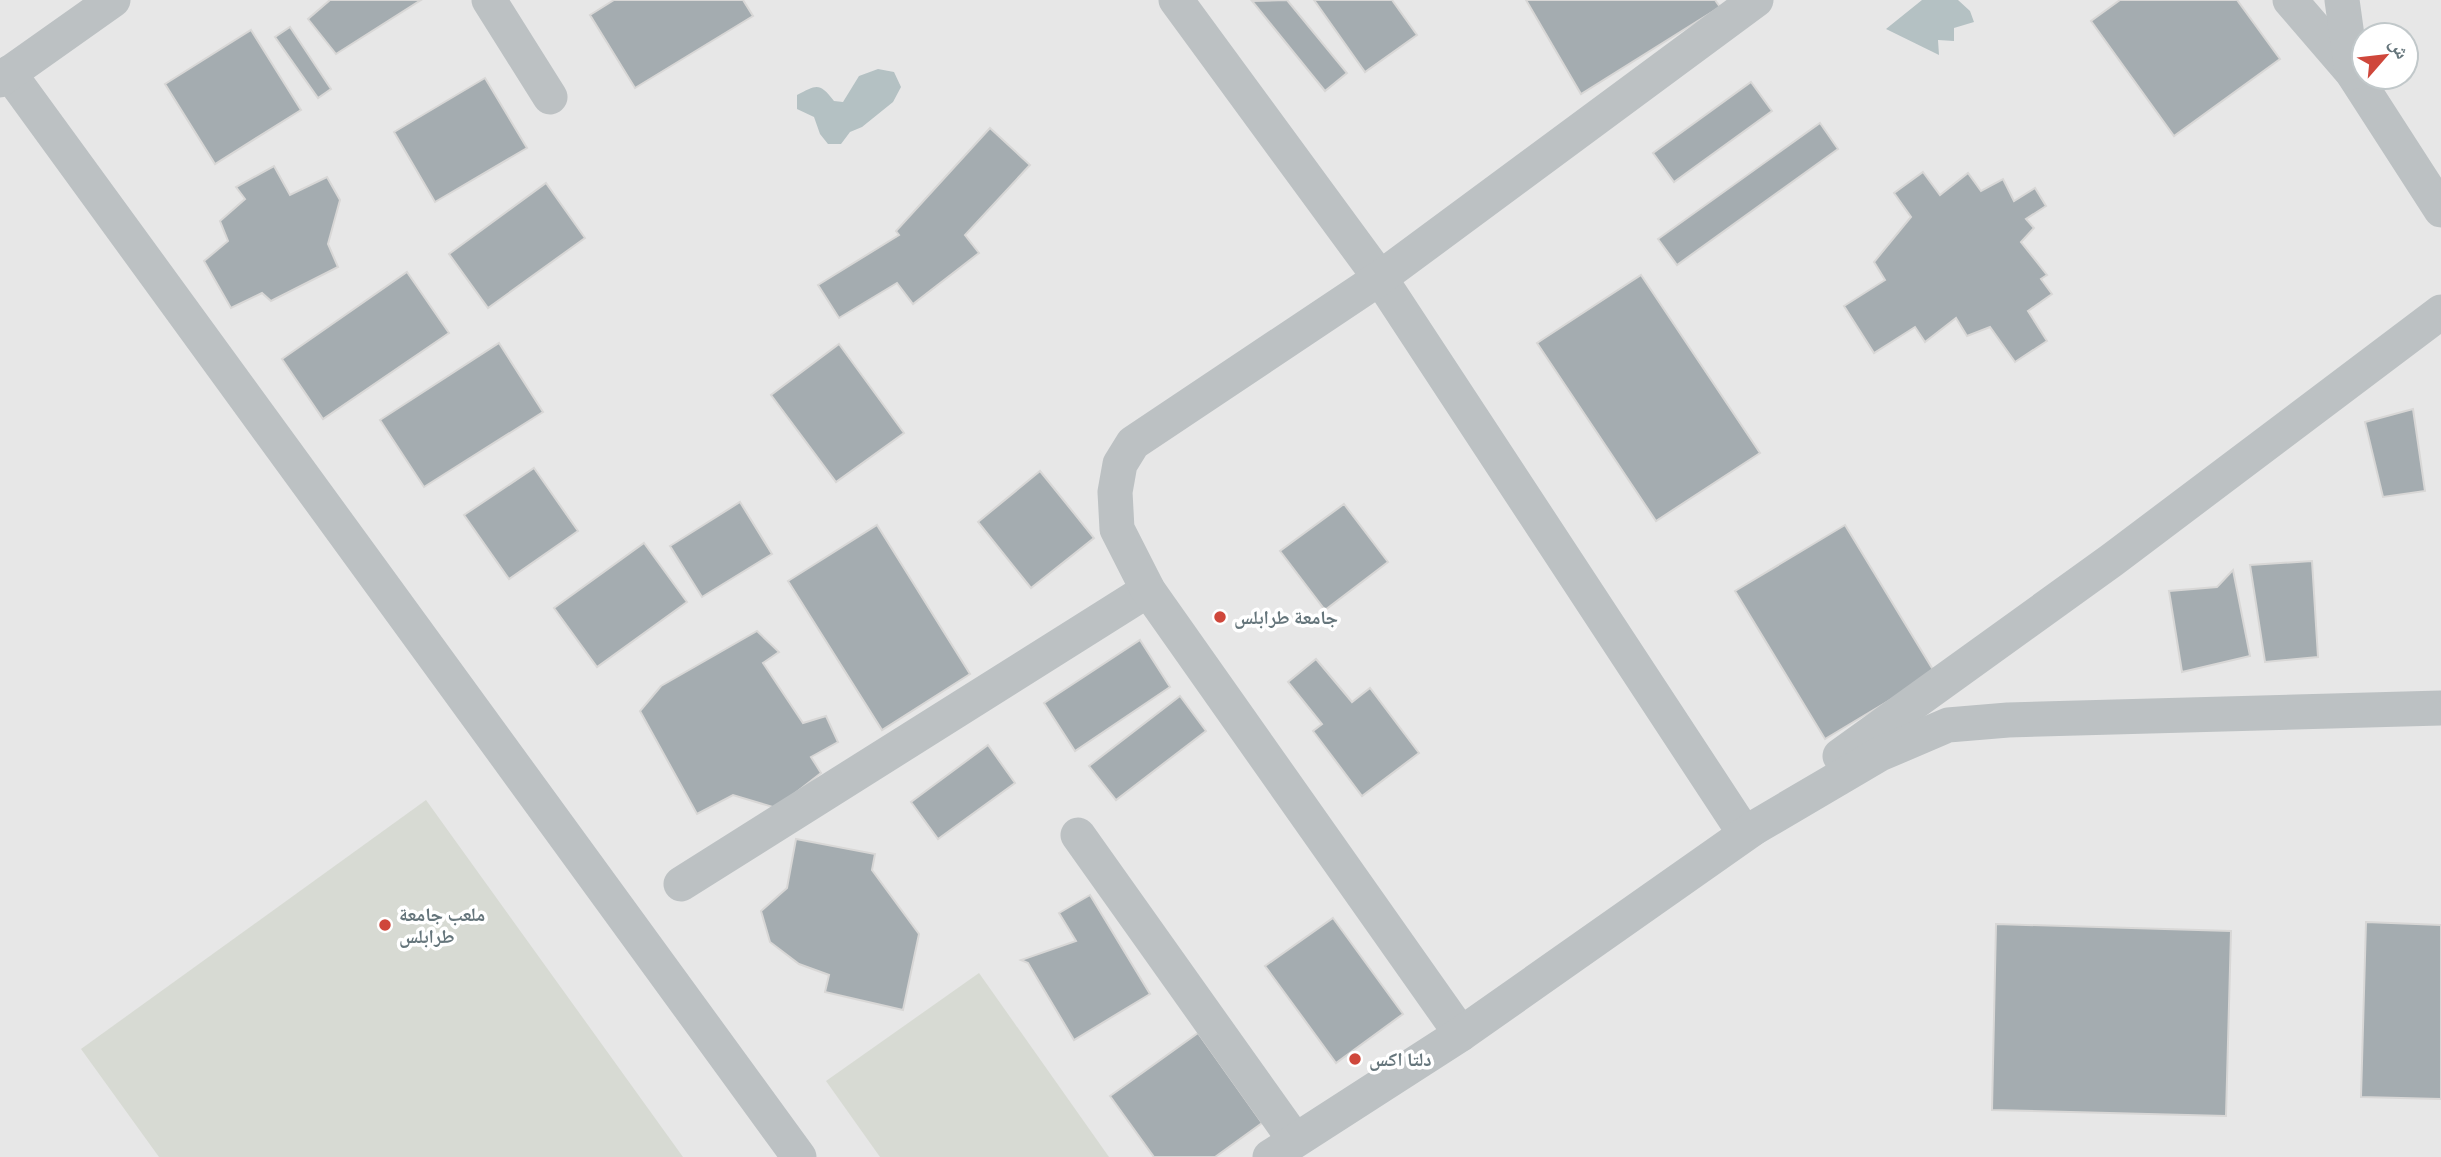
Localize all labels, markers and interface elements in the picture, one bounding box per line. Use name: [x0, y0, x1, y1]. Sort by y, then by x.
north arrow: [2350, 21, 2420, 91]
text: ش: [2384, 33, 2416, 63]
place label: جامعة طرابلس: [1234, 604, 1338, 630]
marker: جامعة طرابلس: [1212, 609, 1228, 625]
place label: ملعب جامعة طرابلس: [399, 901, 485, 949]
marker: ملعب جامعة طرابلس: [377, 917, 393, 933]
place label: دلتا اكس: [1369, 1046, 1432, 1072]
marker: دلتا اكس: [1347, 1051, 1363, 1067]

